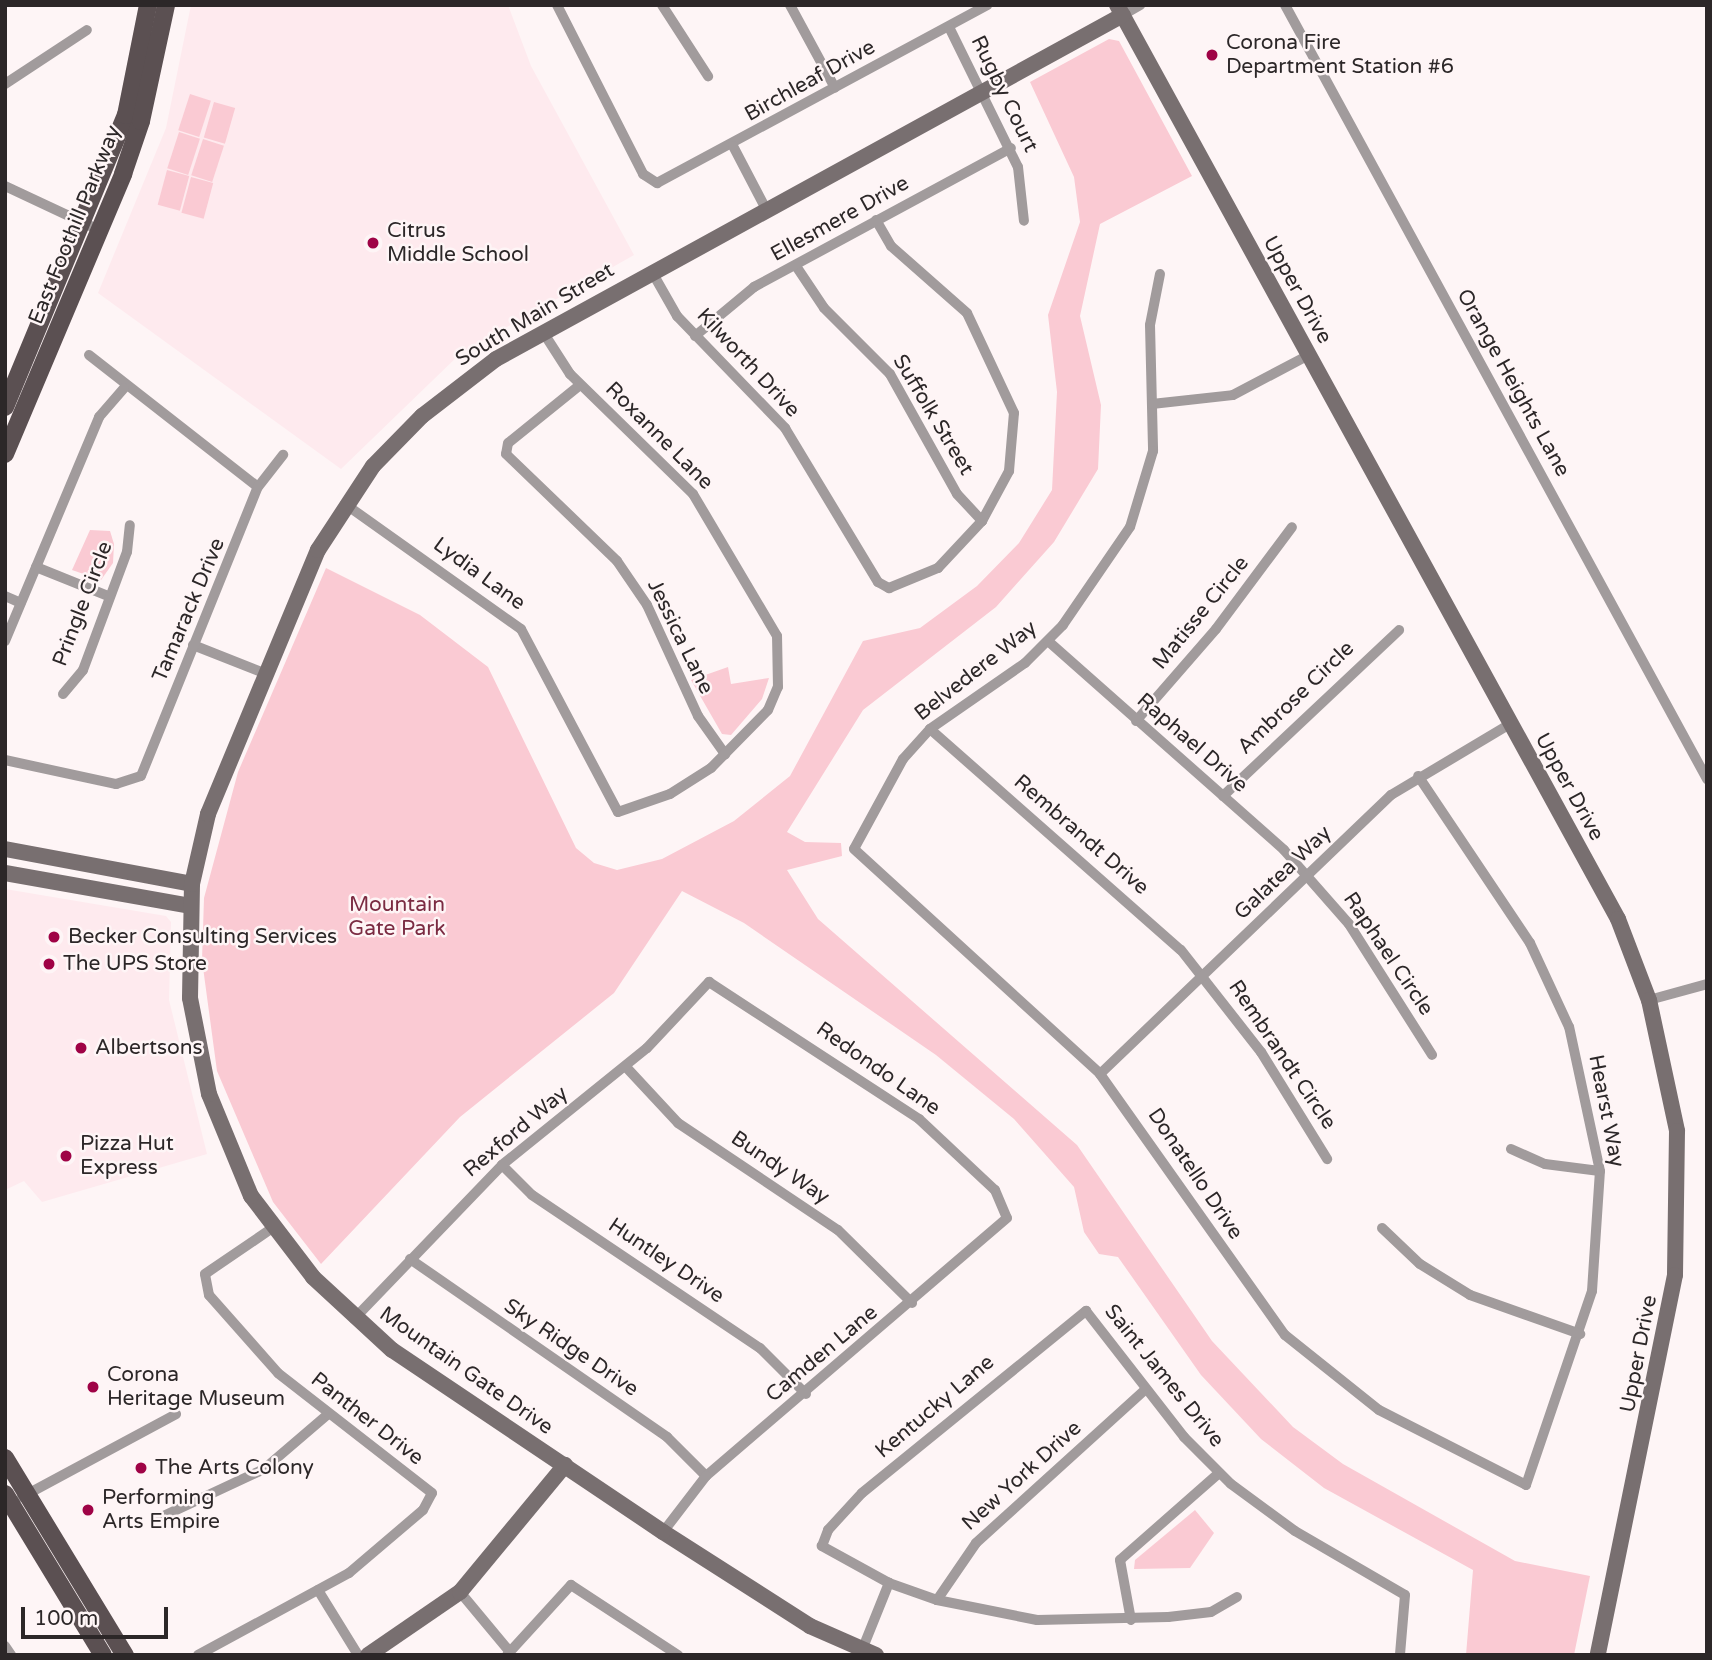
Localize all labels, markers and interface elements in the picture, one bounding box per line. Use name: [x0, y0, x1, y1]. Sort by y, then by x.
place label: Corona Fire Department Station #6: [1226, 30, 1454, 80]
street label: Rugby Court: [965, 32, 1043, 156]
street label: Birchleaf Drive: [740, 35, 880, 127]
marker: Corona Fire Department Station #6: [1204, 47, 1220, 63]
street label: East Foothill Parkway: [24, 122, 126, 328]
street label: Ellesmere Drive: [767, 171, 913, 267]
place label: Citrus Middle School: [387, 218, 529, 268]
street label: Upper Drive: [1257, 232, 1337, 348]
marker: Citrus Middle School: [365, 235, 381, 251]
street label: South Main Street: [451, 258, 619, 372]
street label: Orange Heights Lane: [1451, 285, 1575, 481]
street label: Kilworth Drive: [691, 303, 805, 423]
street label: Suffolk Street: [887, 350, 979, 480]
street label: Roxanne Lane: [600, 377, 718, 495]
street label: Lydia Lane: [428, 532, 530, 616]
street label: Tamarack Drive: [147, 534, 231, 686]
street label: Pringle Circle: [48, 538, 118, 670]
street label: Matisse Circle: [1148, 551, 1254, 675]
street label: Jessica Lane: [641, 576, 719, 698]
street label: Belvedere Way: [910, 616, 1042, 726]
street label: Ambrose Circle: [1233, 636, 1359, 760]
street label: Raphael Drive: [1131, 688, 1253, 798]
street label: Upper Drive: [1529, 729, 1609, 845]
street label: Rembrandt Drive: [1008, 770, 1154, 900]
street label: Galatea Way: [1229, 821, 1337, 925]
street label: Raphael Circle: [1338, 888, 1438, 1020]
park label: Mountain Gate Park: [348, 892, 446, 942]
place label: Becker Consulting Services: [68, 924, 337, 950]
marker: Becker Consulting Services: [46, 929, 62, 945]
place label: The UPS Store: [63, 951, 207, 977]
marker: The UPS Store: [41, 956, 57, 972]
street label: Rembrandt Circle: [1223, 976, 1341, 1134]
street label: Redondo Lane: [811, 1017, 945, 1121]
place label: Albertsons: [95, 1035, 203, 1061]
marker: Albertsons: [73, 1040, 89, 1056]
street label: Hearst Way: [1583, 1053, 1629, 1169]
street label: Rexford Way: [459, 1081, 573, 1183]
street label: Donatello Drive: [1142, 1104, 1248, 1244]
street label: Bundy Way: [726, 1126, 834, 1210]
place label: Pizza Hut Express: [80, 1131, 174, 1181]
marker: Pizza Hut Express: [58, 1148, 74, 1164]
street label: Huntley Drive: [603, 1213, 729, 1309]
street label: Upper Drive: [1615, 1293, 1663, 1415]
street label: Sky Ridge Drive: [499, 1294, 643, 1402]
street label: Camden Lane: [761, 1300, 883, 1408]
street label: Saint James Drive: [1099, 1300, 1229, 1452]
street label: Mountain Gate Drive: [374, 1302, 558, 1440]
street label: Kentucky Lane: [871, 1350, 999, 1464]
place label: Corona Heritage Museum: [107, 1362, 285, 1412]
street label: Panther Drive: [306, 1367, 428, 1471]
marker: Corona Heritage Museum: [85, 1379, 101, 1395]
street label: New York Drive: [957, 1416, 1087, 1536]
place label: The Arts Colony: [155, 1455, 314, 1481]
marker: The Arts Colony: [133, 1460, 149, 1476]
place label: Performing Arts Empire: [102, 1485, 220, 1535]
marker: Performing Arts Empire: [80, 1502, 96, 1518]
scale bar: [24, 1594, 172, 1638]
text: 100 m: [34, 1606, 98, 1631]

